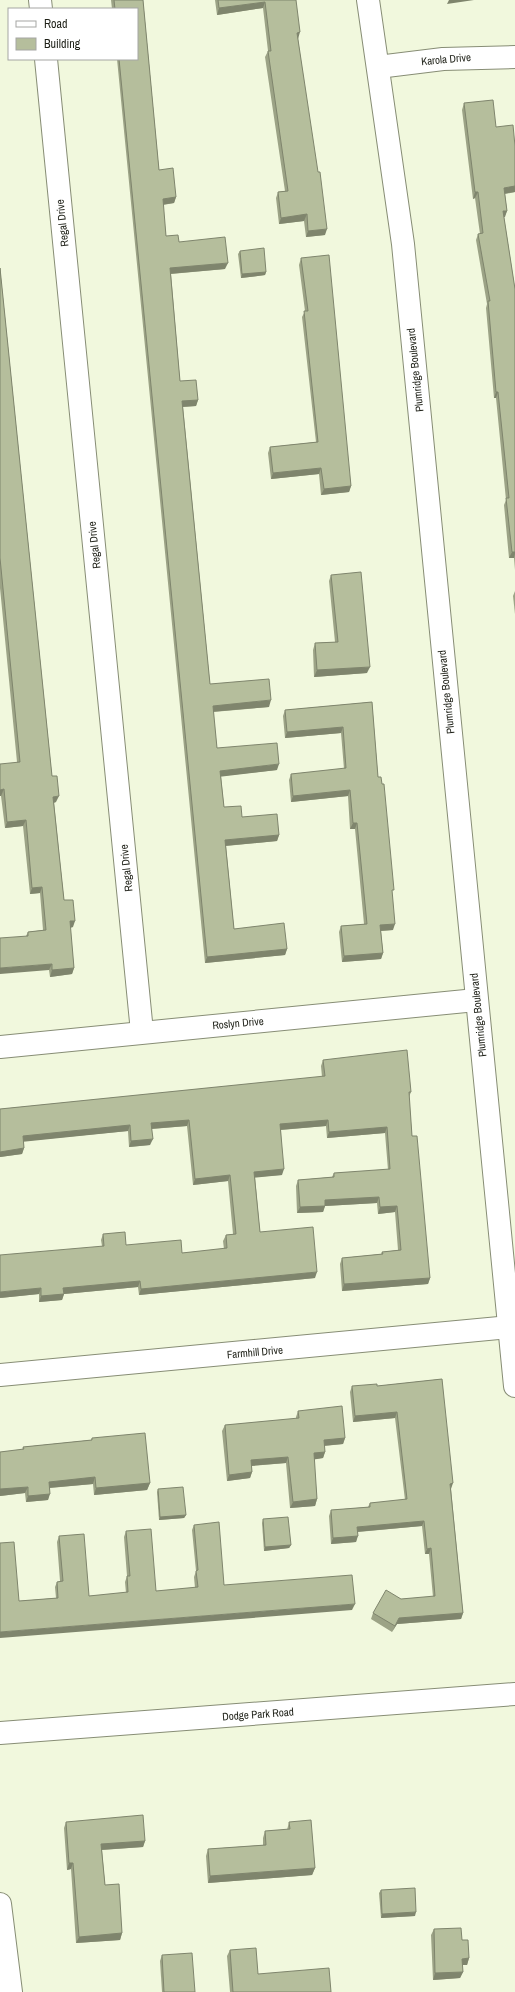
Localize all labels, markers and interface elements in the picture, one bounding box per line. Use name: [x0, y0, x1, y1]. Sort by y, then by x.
legend: [8, 8, 138, 60]
text: Road: [44, 16, 68, 32]
text: Building: [44, 36, 81, 52]
street label: Karola Drive: [420, 50, 472, 68]
street label: Regal Drive: [53, 199, 71, 247]
street label: Plumridge Boulevard: [404, 327, 426, 413]
street label: Regal Drive: [85, 521, 103, 569]
street label: Plumridge Boulevard: [435, 649, 457, 735]
street label: Regal Drive: [117, 844, 135, 892]
street label: Plumridge Boulevard: [467, 972, 489, 1058]
street label: Roslyn Drive: [212, 1014, 264, 1032]
street label: Farmhill Drive: [226, 1343, 284, 1361]
street label: Dodge Park Road: [222, 1705, 294, 1723]

